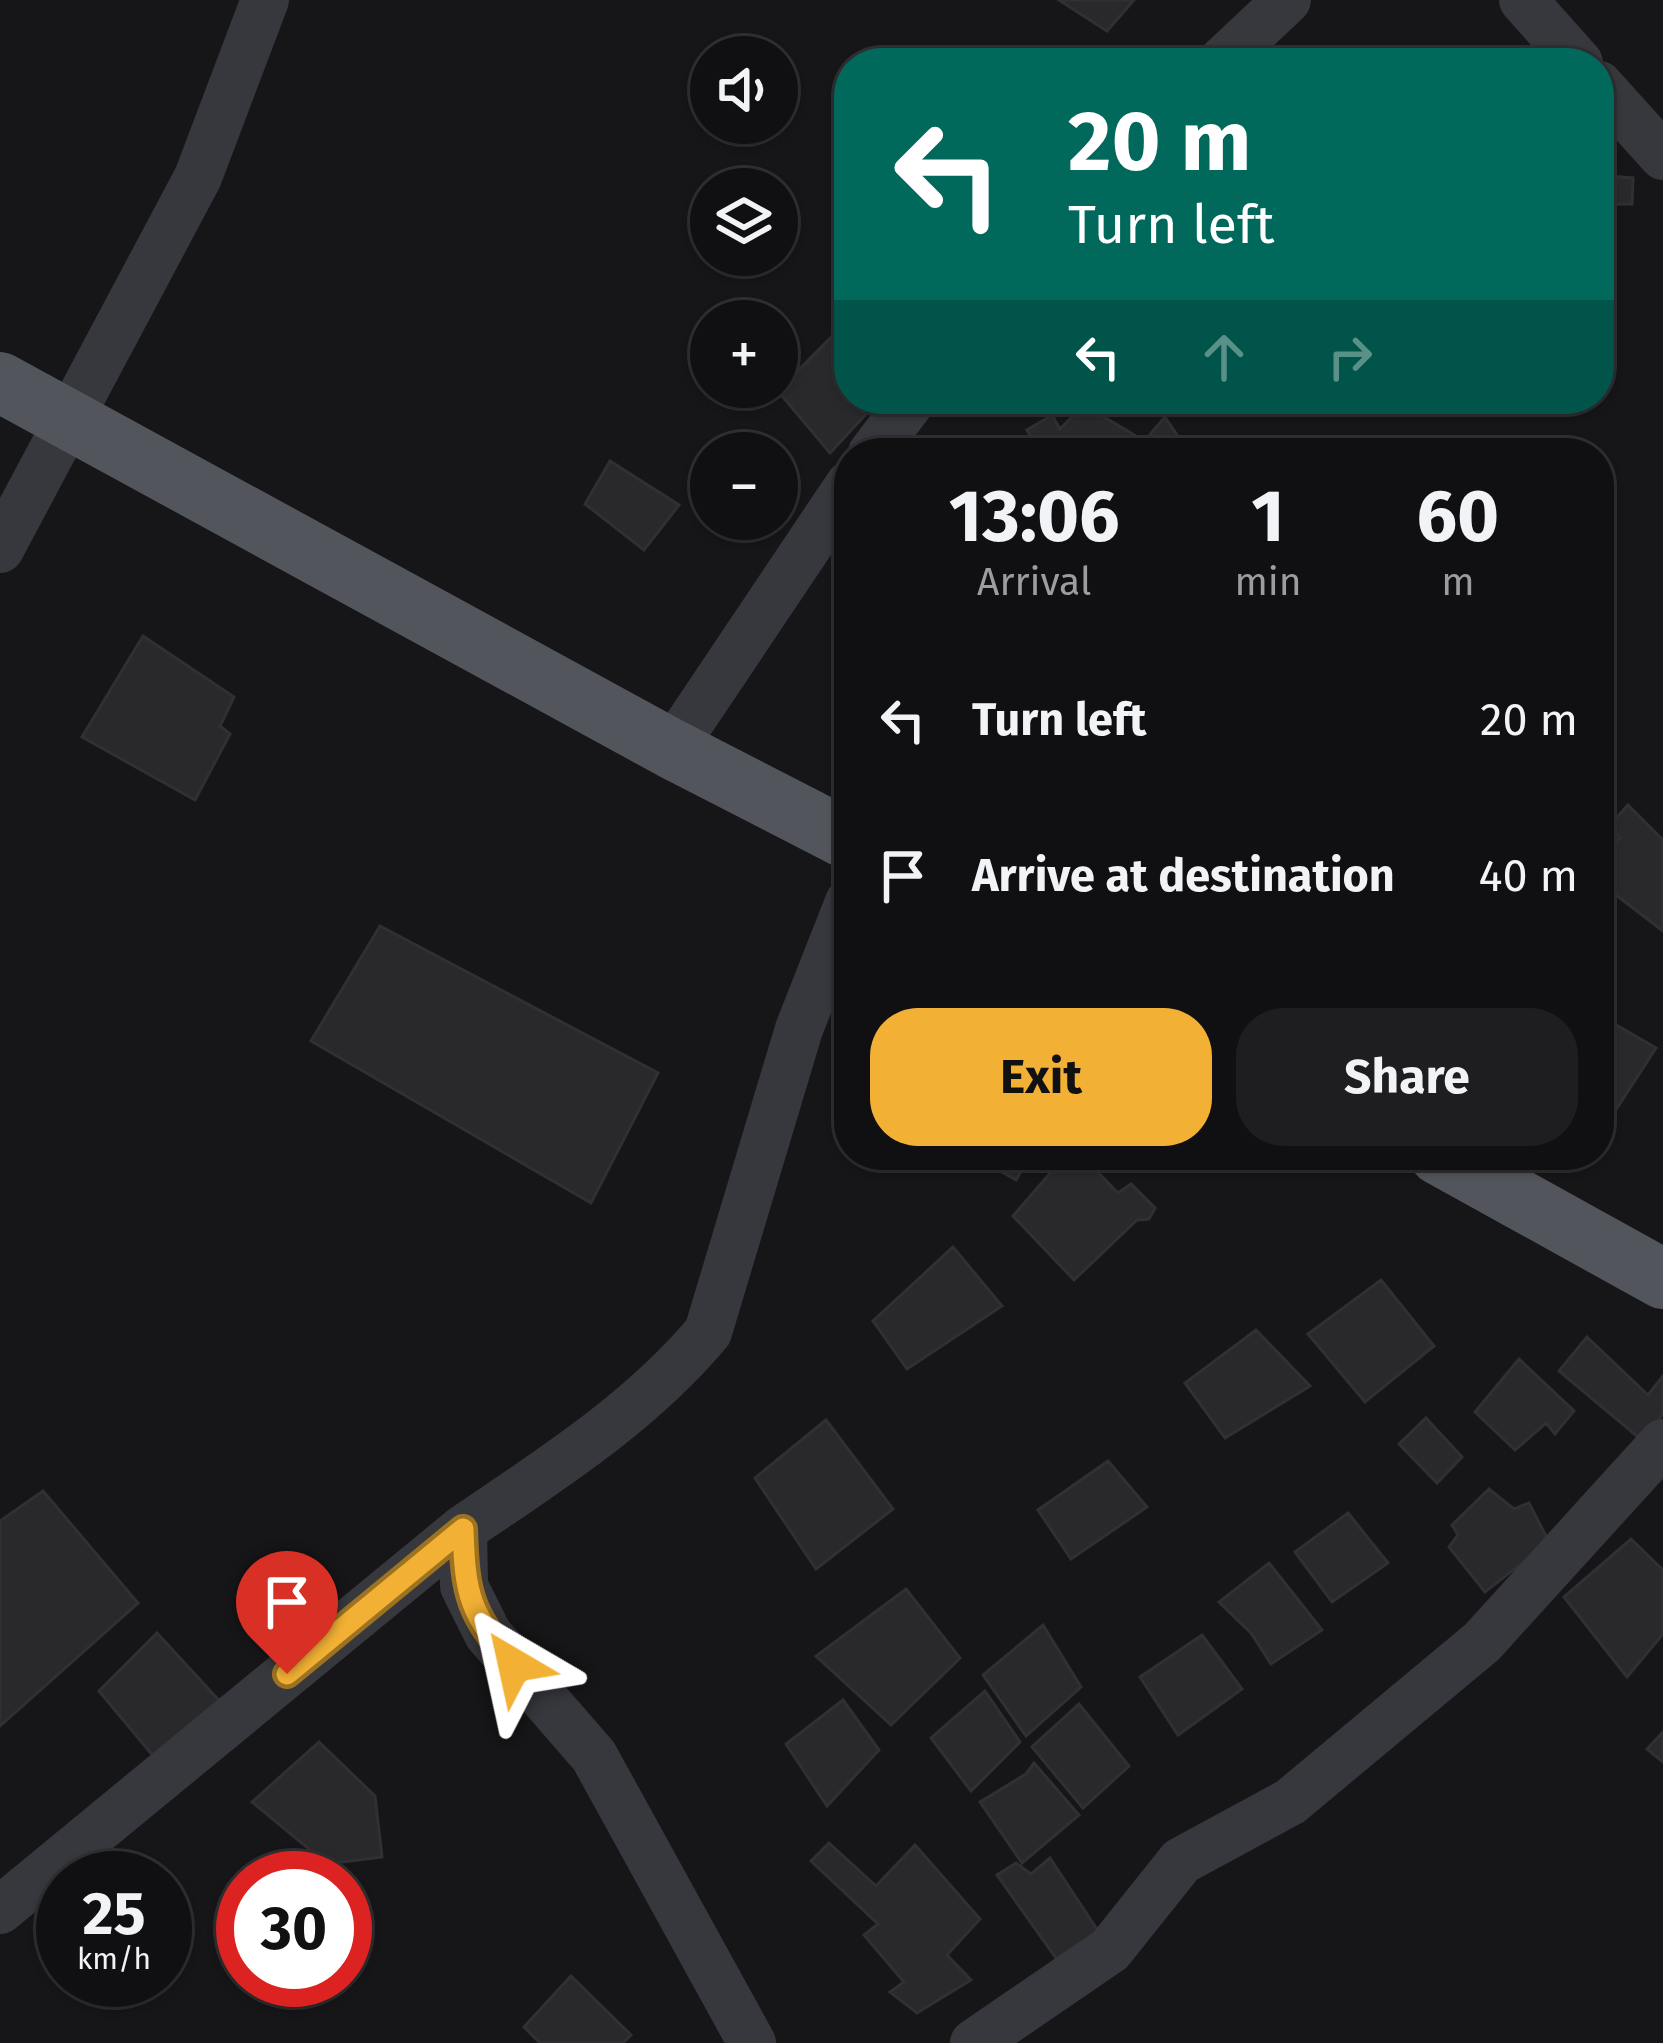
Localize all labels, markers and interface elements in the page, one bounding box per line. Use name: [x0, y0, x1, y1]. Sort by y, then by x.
map controls: [690, 36, 798, 540]
button: sound: [690, 36, 798, 144]
text: 20 m: [1068, 91, 1251, 192]
icon: left: [870, 96, 1026, 252]
button: layers: [690, 168, 798, 276]
text: Turn left: [1068, 193, 1275, 257]
button: +: [690, 300, 798, 408]
icon: left: [1065, 324, 1131, 390]
icon: ahead: [1191, 324, 1257, 390]
icon: right: [1317, 324, 1383, 390]
button: −: [690, 432, 798, 540]
text: 13:06: [949, 474, 1120, 560]
text: 1: [1251, 474, 1285, 560]
text: 60: [1416, 474, 1499, 560]
text: Arrival: [977, 559, 1091, 605]
text: min: [1234, 559, 1302, 605]
text: m: [1441, 559, 1475, 605]
icon: left: [870, 687, 936, 753]
text: Turn left: [972, 693, 1146, 747]
text: 20 m: [1480, 693, 1578, 747]
icon: arrive: [870, 843, 936, 909]
text: Arrive at destination: [972, 849, 1395, 903]
text: 40 m: [1478, 849, 1578, 903]
button: Exit: [870, 1008, 1212, 1146]
button: Share: [1236, 1008, 1578, 1146]
pin: [236, 1551, 338, 1674]
icon: arrive: [254, 1569, 320, 1635]
position arrow: [451, 1602, 577, 1728]
speed limit sign: 30: [216, 1851, 372, 2007]
text: 25: [82, 1878, 146, 1950]
text: km/h: [77, 1941, 151, 1977]

